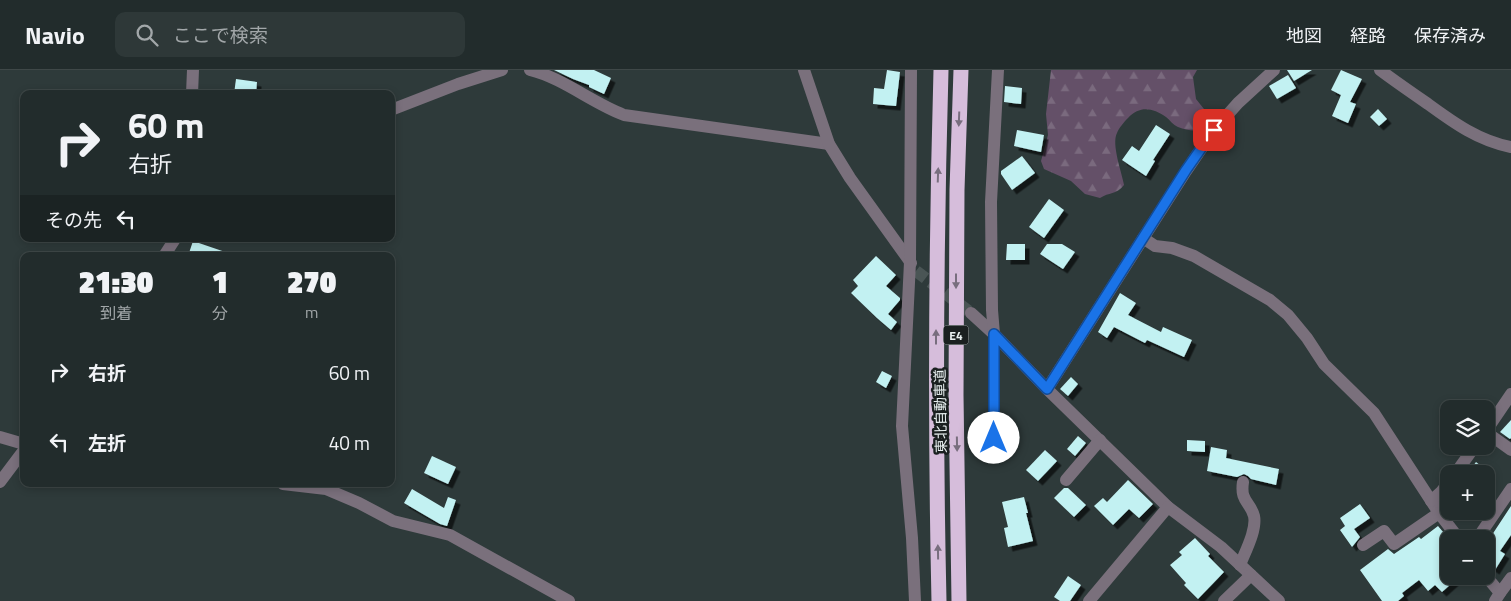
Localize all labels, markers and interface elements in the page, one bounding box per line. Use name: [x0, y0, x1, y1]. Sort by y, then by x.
search box: [115, 12, 465, 57]
text: Navio: [25, 17, 85, 53]
text: ここで検索: [173, 20, 268, 49]
icon: search: [133, 21, 161, 49]
text: 地図: [1286, 22, 1322, 49]
text: 経路: [1350, 22, 1386, 49]
text: 保存済み: [1414, 22, 1486, 49]
text: 60 m: [128, 98, 204, 152]
pin: [1193, 109, 1235, 151]
icon: right: [45, 110, 110, 175]
one-way arrow: [955, 111, 963, 127]
icon: arrive: [1200, 116, 1228, 144]
text: 右折: [128, 147, 172, 181]
one-way arrow: [934, 167, 942, 183]
text: その先: [45, 205, 102, 234]
icon: left: [112, 205, 140, 233]
text: 21:30: [79, 259, 153, 305]
text: 1: [212, 259, 228, 305]
text: 270: [287, 259, 336, 305]
one-way arrow: [952, 273, 960, 289]
text: m: [305, 300, 318, 324]
text: 到着: [100, 301, 132, 325]
text: 分: [212, 301, 228, 325]
road number: E4: [944, 326, 968, 344]
one-way arrow: [932, 329, 940, 345]
icon: right: [45, 358, 73, 386]
text: 右折: [88, 358, 126, 387]
text: 60 m: [329, 358, 370, 387]
street label: 東北自動車道: [929, 369, 951, 453]
map controls: [1440, 400, 1495, 585]
button: layers: [1440, 400, 1495, 455]
position arrow: [967, 411, 1019, 463]
icon: left: [45, 428, 73, 456]
text: 左折: [88, 428, 126, 457]
text: 40 m: [329, 428, 370, 457]
one-way arrow: [953, 436, 961, 452]
button: +: [1440, 465, 1495, 520]
button: −: [1440, 530, 1495, 585]
one-way arrow: [934, 544, 942, 560]

